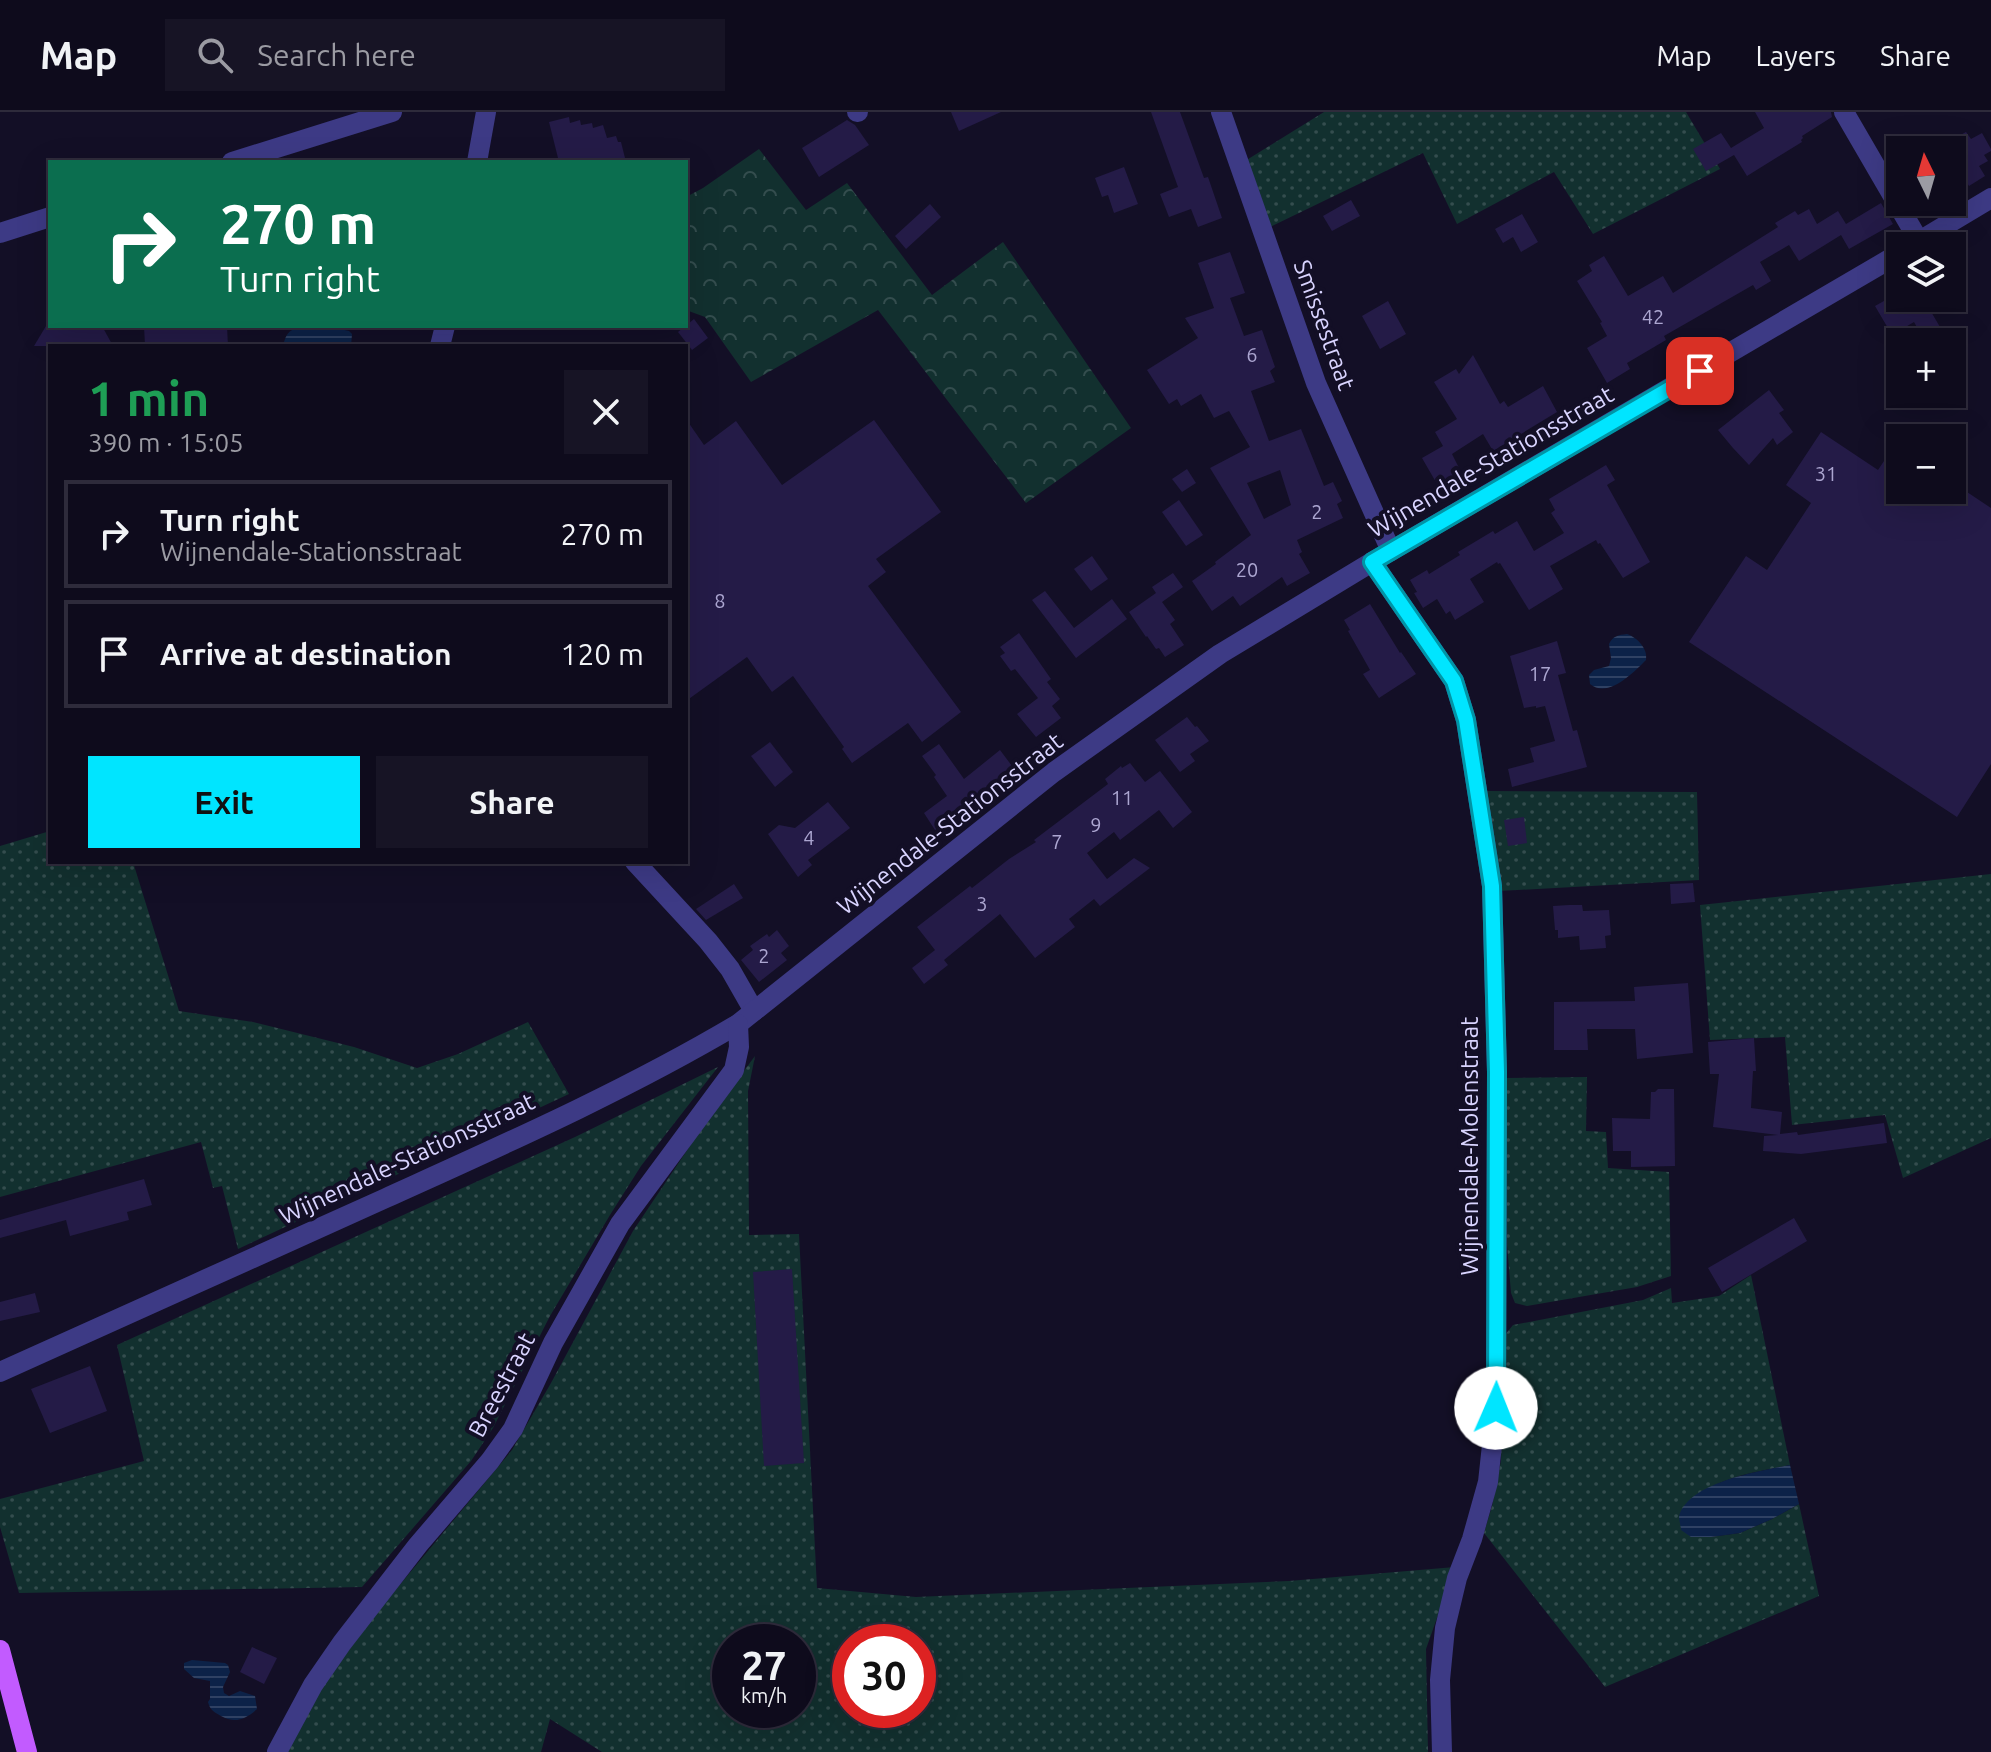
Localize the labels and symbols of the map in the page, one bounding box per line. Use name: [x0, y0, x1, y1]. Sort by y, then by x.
north arrow: [1886, 136, 1966, 216]
street label: Smissestraat: [1288, 256, 1361, 394]
house number: 42: [1642, 305, 1664, 328]
pin: [1666, 337, 1734, 405]
house number: 6: [1246, 343, 1258, 366]
street label: Wijnendale-Stationsstraat: [1363, 380, 1619, 543]
house number: 31: [1815, 462, 1837, 485]
house number: 2: [1311, 500, 1323, 523]
house number: 20: [1236, 558, 1258, 581]
house number: 8: [714, 589, 726, 612]
house number: 17: [1529, 662, 1551, 685]
street label: Wijnendale-Stationsstraat: [832, 727, 1068, 920]
house number: 11: [1111, 786, 1133, 809]
house number: 9: [1090, 813, 1102, 836]
house number: 4: [803, 826, 815, 849]
house number: 7: [1051, 830, 1063, 853]
house number: 3: [976, 892, 988, 915]
house number: 2: [758, 944, 770, 967]
street label: Wijnendale-Molenstraat: [1456, 1016, 1483, 1276]
street label: Wijnendale-Stationsstraat: [275, 1087, 539, 1230]
street label: Breestraat: [463, 1328, 540, 1441]
position arrow: [1454, 1366, 1538, 1450]
speed limit sign: 30: [832, 1624, 936, 1728]

